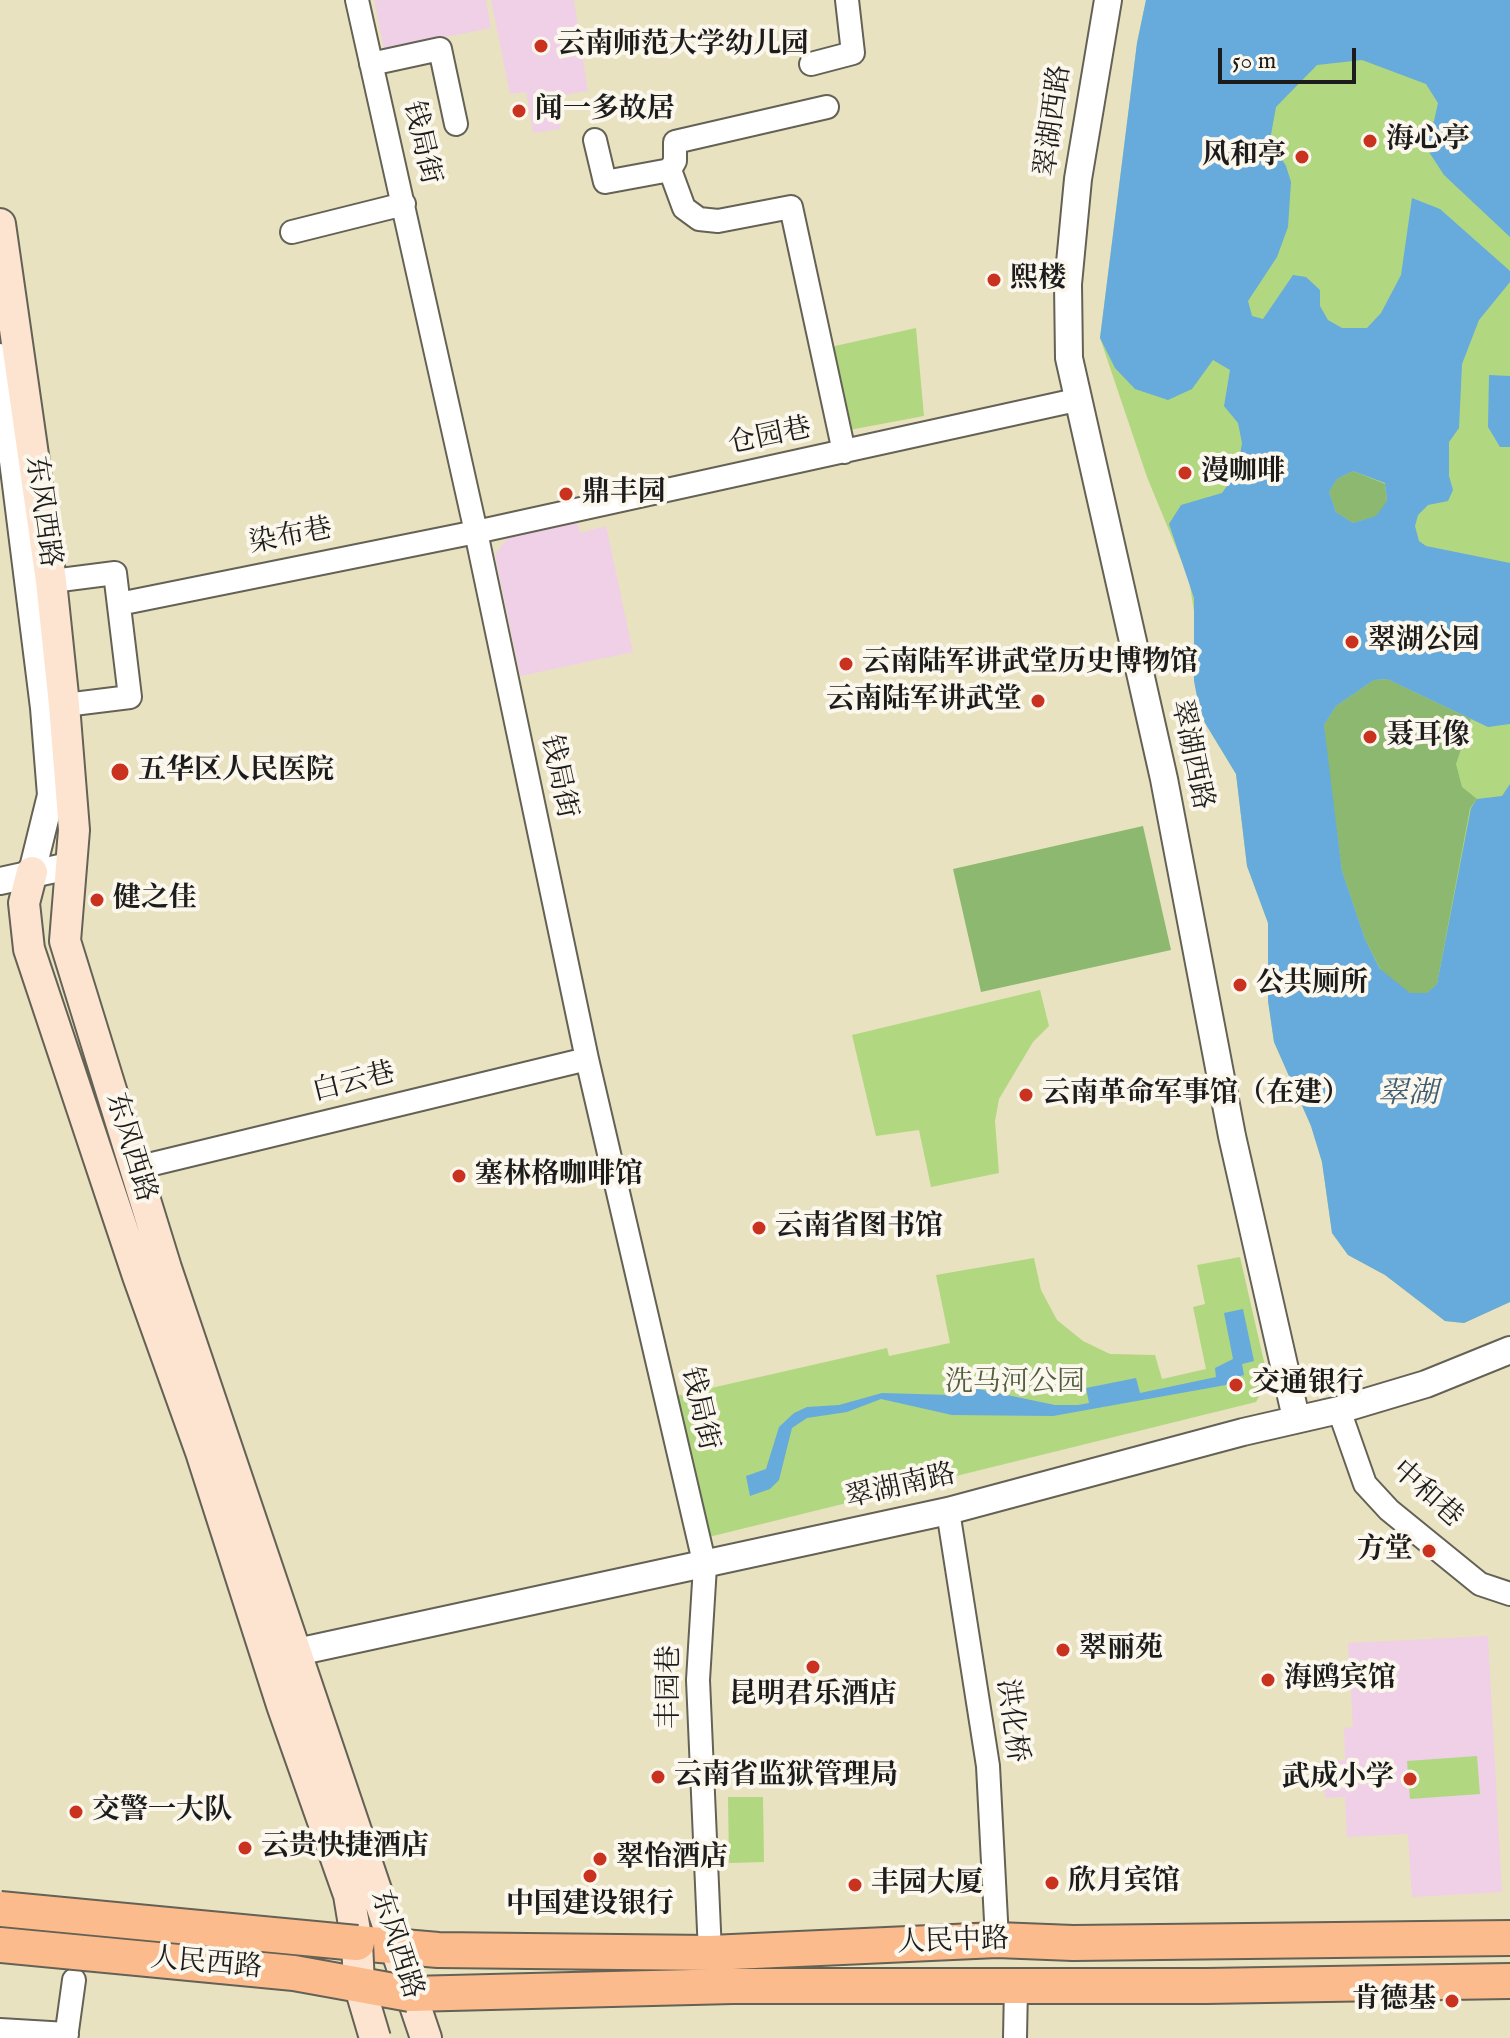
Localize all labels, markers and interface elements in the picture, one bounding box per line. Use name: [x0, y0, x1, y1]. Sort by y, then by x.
place label: 云南师范大学幼儿园: [557, 29, 809, 63]
scale bar: [1222, 32, 1360, 82]
marker: 云南师范大学幼儿园: [532, 37, 550, 55]
text: 50 m: [1232, 46, 1276, 77]
street label: 翠湖西路: [1031, 63, 1079, 179]
place label: 闻一多故居: [535, 94, 675, 128]
street label: 钱局街: [394, 98, 446, 188]
marker: 闻一多故居: [510, 102, 528, 120]
place label: 海心亭: [1386, 124, 1470, 158]
marker: 海心亭: [1361, 132, 1379, 150]
place label: 风和亭: [1202, 140, 1286, 174]
marker: 风和亭: [1293, 148, 1311, 166]
place label: 熙楼: [1010, 263, 1066, 297]
marker: 熙楼: [985, 271, 1003, 289]
street label: 仓园巷: [725, 413, 815, 463]
street label: 东风西路: [17, 454, 65, 570]
place label: 漫咖啡: [1201, 456, 1285, 490]
marker: 漫咖啡: [1176, 464, 1194, 482]
place label: 鼎丰园: [582, 477, 666, 511]
marker: 鼎丰园: [557, 485, 575, 503]
street label: 染布巷: [247, 513, 335, 563]
place label: 翠湖公园: [1368, 625, 1480, 659]
marker: 翠湖公园: [1343, 633, 1361, 651]
place label: 云南陆军讲武堂历史博物馆: [862, 647, 1198, 681]
marker: 云南陆军讲武堂历史博物馆: [837, 655, 855, 673]
place label: 云南陆军讲武堂: [826, 684, 1022, 718]
marker: 云南陆军讲武堂: [1029, 692, 1047, 710]
street label: 翠湖西路: [1162, 697, 1218, 813]
place label: 聂耳像: [1386, 720, 1470, 754]
marker: 聂耳像: [1361, 728, 1379, 746]
street label: 钱局街: [532, 732, 582, 822]
place label: 五华区人民医院: [138, 755, 334, 789]
marker: 五华区人民医院: [109, 761, 131, 783]
place label: 健之佳: [113, 883, 197, 917]
marker: 健之佳: [88, 891, 106, 909]
place label: 公共厕所: [1256, 968, 1368, 1002]
marker: 公共厕所: [1231, 976, 1249, 994]
street label: 白云巷: [309, 1058, 399, 1110]
place label: 云南革命军事馆（在建）: [1042, 1078, 1350, 1112]
water label: 翠湖: [1378, 1078, 1438, 1114]
marker: 云南革命军事馆（在建）: [1017, 1086, 1035, 1104]
street label: 东风西路: [97, 1090, 161, 1206]
place label: 塞林格咖啡馆: [475, 1159, 643, 1193]
marker: 塞林格咖啡馆: [450, 1167, 468, 1185]
place label: 云南省图书馆: [775, 1211, 943, 1245]
marker: 云南省图书馆: [750, 1219, 768, 1237]
street label: 钱局街: [672, 1364, 724, 1454]
park label: 洗马河公园: [945, 1367, 1085, 1401]
place label: 交通银行: [1252, 1368, 1364, 1402]
marker: 交通银行: [1227, 1376, 1245, 1394]
street label: 中和巷: [1384, 1454, 1468, 1536]
street label: 翠湖南路: [843, 1459, 959, 1517]
place label: 方堂: [1357, 1534, 1413, 1568]
marker: 方堂: [1420, 1542, 1438, 1560]
place label: 翠丽苑: [1079, 1633, 1163, 1667]
marker: 翠丽苑: [1054, 1641, 1072, 1659]
street label: 丰园巷: [654, 1645, 688, 1729]
marker: 昆明君乐酒店: [804, 1658, 822, 1676]
place label: 海鸥宾馆: [1284, 1663, 1396, 1697]
marker: 海鸥宾馆: [1259, 1671, 1277, 1689]
street label: 洪化桥: [988, 1677, 1032, 1765]
place label: 昆明君乐酒店: [729, 1679, 897, 1713]
place label: 云南省监狱管理局: [674, 1760, 898, 1794]
place label: 武成小学: [1282, 1762, 1394, 1796]
marker: 云南省监狱管理局: [649, 1768, 667, 1786]
marker: 武成小学: [1401, 1770, 1419, 1788]
place label: 交警一大队: [92, 1795, 232, 1829]
marker: 交警一大队: [67, 1803, 85, 1821]
place label: 云贵快捷酒店: [261, 1831, 429, 1865]
marker: 云贵快捷酒店: [236, 1839, 254, 1857]
place label: 翠怡酒店: [616, 1842, 728, 1876]
marker: 翠怡酒店: [591, 1850, 609, 1868]
place label: 欣月宾馆: [1068, 1866, 1180, 1900]
marker: 中国建设银行: [581, 1867, 599, 1885]
place label: 丰园大厦: [871, 1868, 983, 1902]
marker: 欣月宾馆: [1043, 1874, 1061, 1892]
marker: 丰园大厦: [846, 1876, 864, 1894]
street label: 东风西路: [362, 1887, 428, 2003]
place label: 中国建设银行: [506, 1889, 674, 1923]
street label: 人民中路: [896, 1924, 1010, 1962]
street label: 人民西路: [149, 1943, 263, 1987]
place label: 肯德基: [1352, 1984, 1436, 2018]
marker: 肯德基: [1443, 1992, 1461, 2010]

